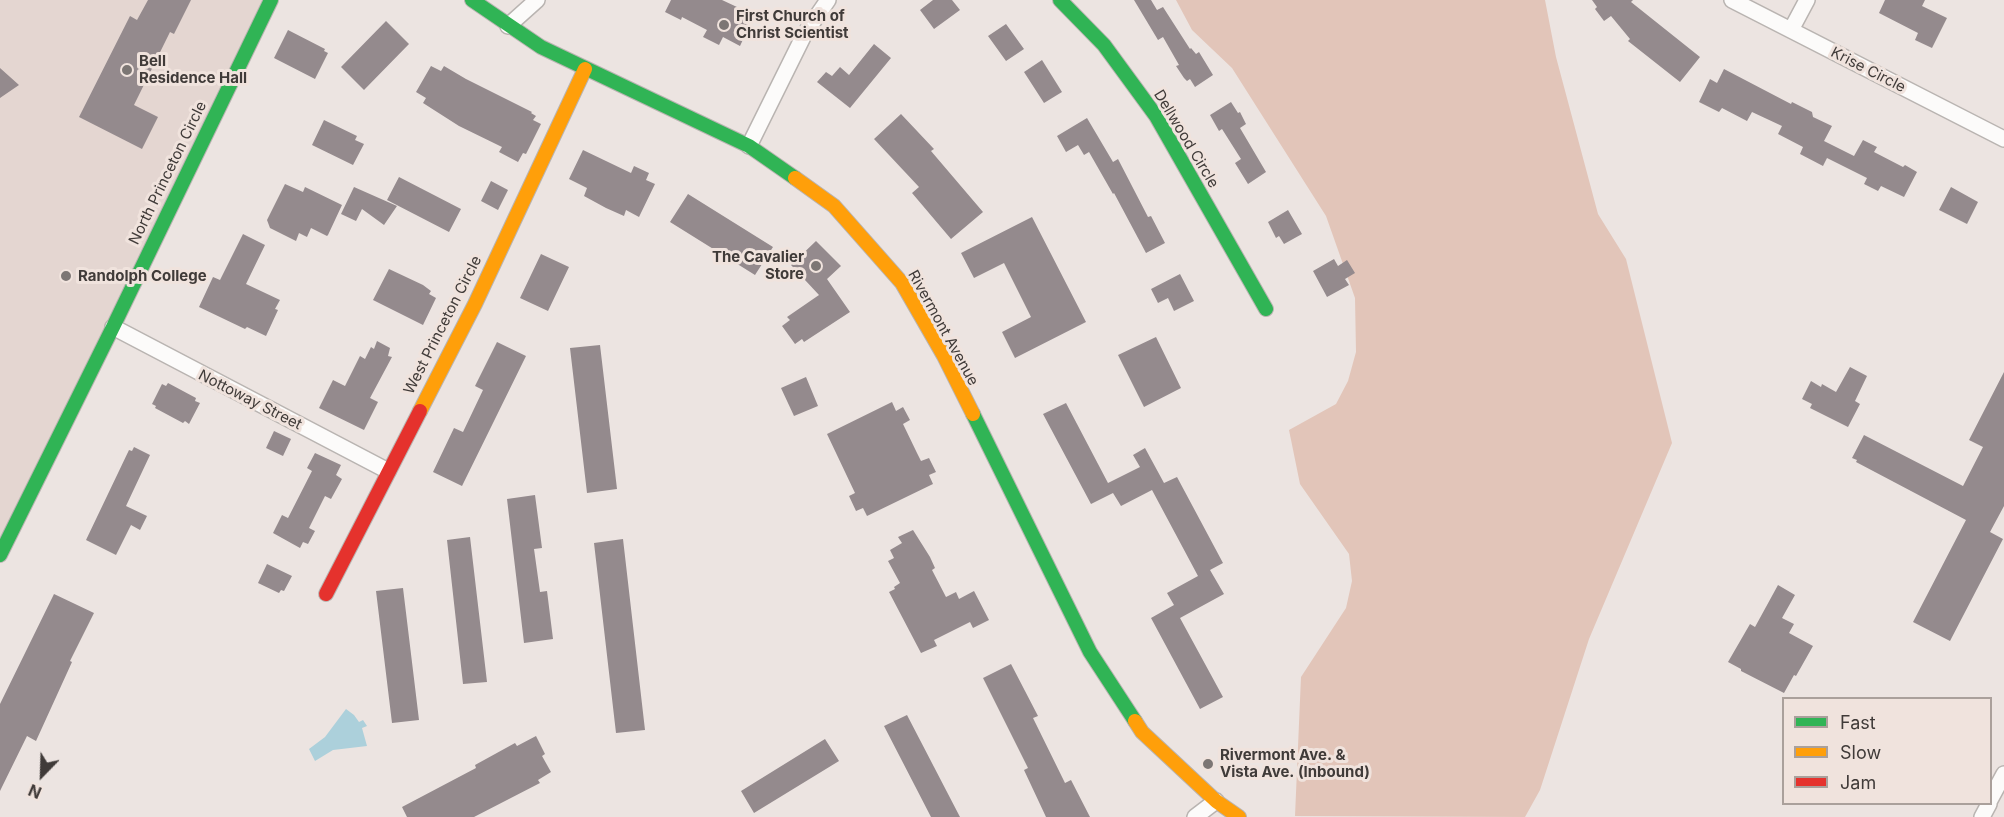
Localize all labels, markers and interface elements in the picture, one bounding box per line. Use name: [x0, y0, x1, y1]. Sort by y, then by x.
place label: First Church of Christ Scientist: [736, 7, 849, 42]
marker: First Church of Christ Scientist: [717, 18, 731, 32]
street label: Krise Circle: [1828, 44, 1908, 96]
place label: Bell Residence Hall: [139, 52, 247, 87]
marker: Bell Residence Hall: [120, 63, 134, 77]
street label: Dellwood Circle: [1150, 87, 1222, 191]
street label: North Princeton Circle: [125, 98, 211, 248]
place label: The Cavalier Store: [712, 248, 804, 283]
street label: West Princeton Circle: [400, 253, 486, 397]
marker: The Cavalier Store: [809, 259, 823, 273]
place label: Randolph College: [78, 267, 207, 285]
street label: Rivermont Avenue: [904, 267, 982, 389]
marker: Randolph College: [59, 269, 73, 283]
street label: Nottoway Street: [195, 366, 305, 434]
legend: [1782, 697, 1992, 805]
text: Fast: [1840, 712, 1876, 733]
text: Slow: [1840, 742, 1881, 763]
north arrow: [12, 745, 72, 805]
place label: Rivermont Ave. & Vista Ave. (Inbound): [1220, 746, 1370, 781]
marker: Rivermont Ave. & Vista Ave. (Inbound): [1201, 757, 1215, 771]
text: Jam: [1840, 772, 1876, 793]
text: N: [25, 780, 44, 803]

